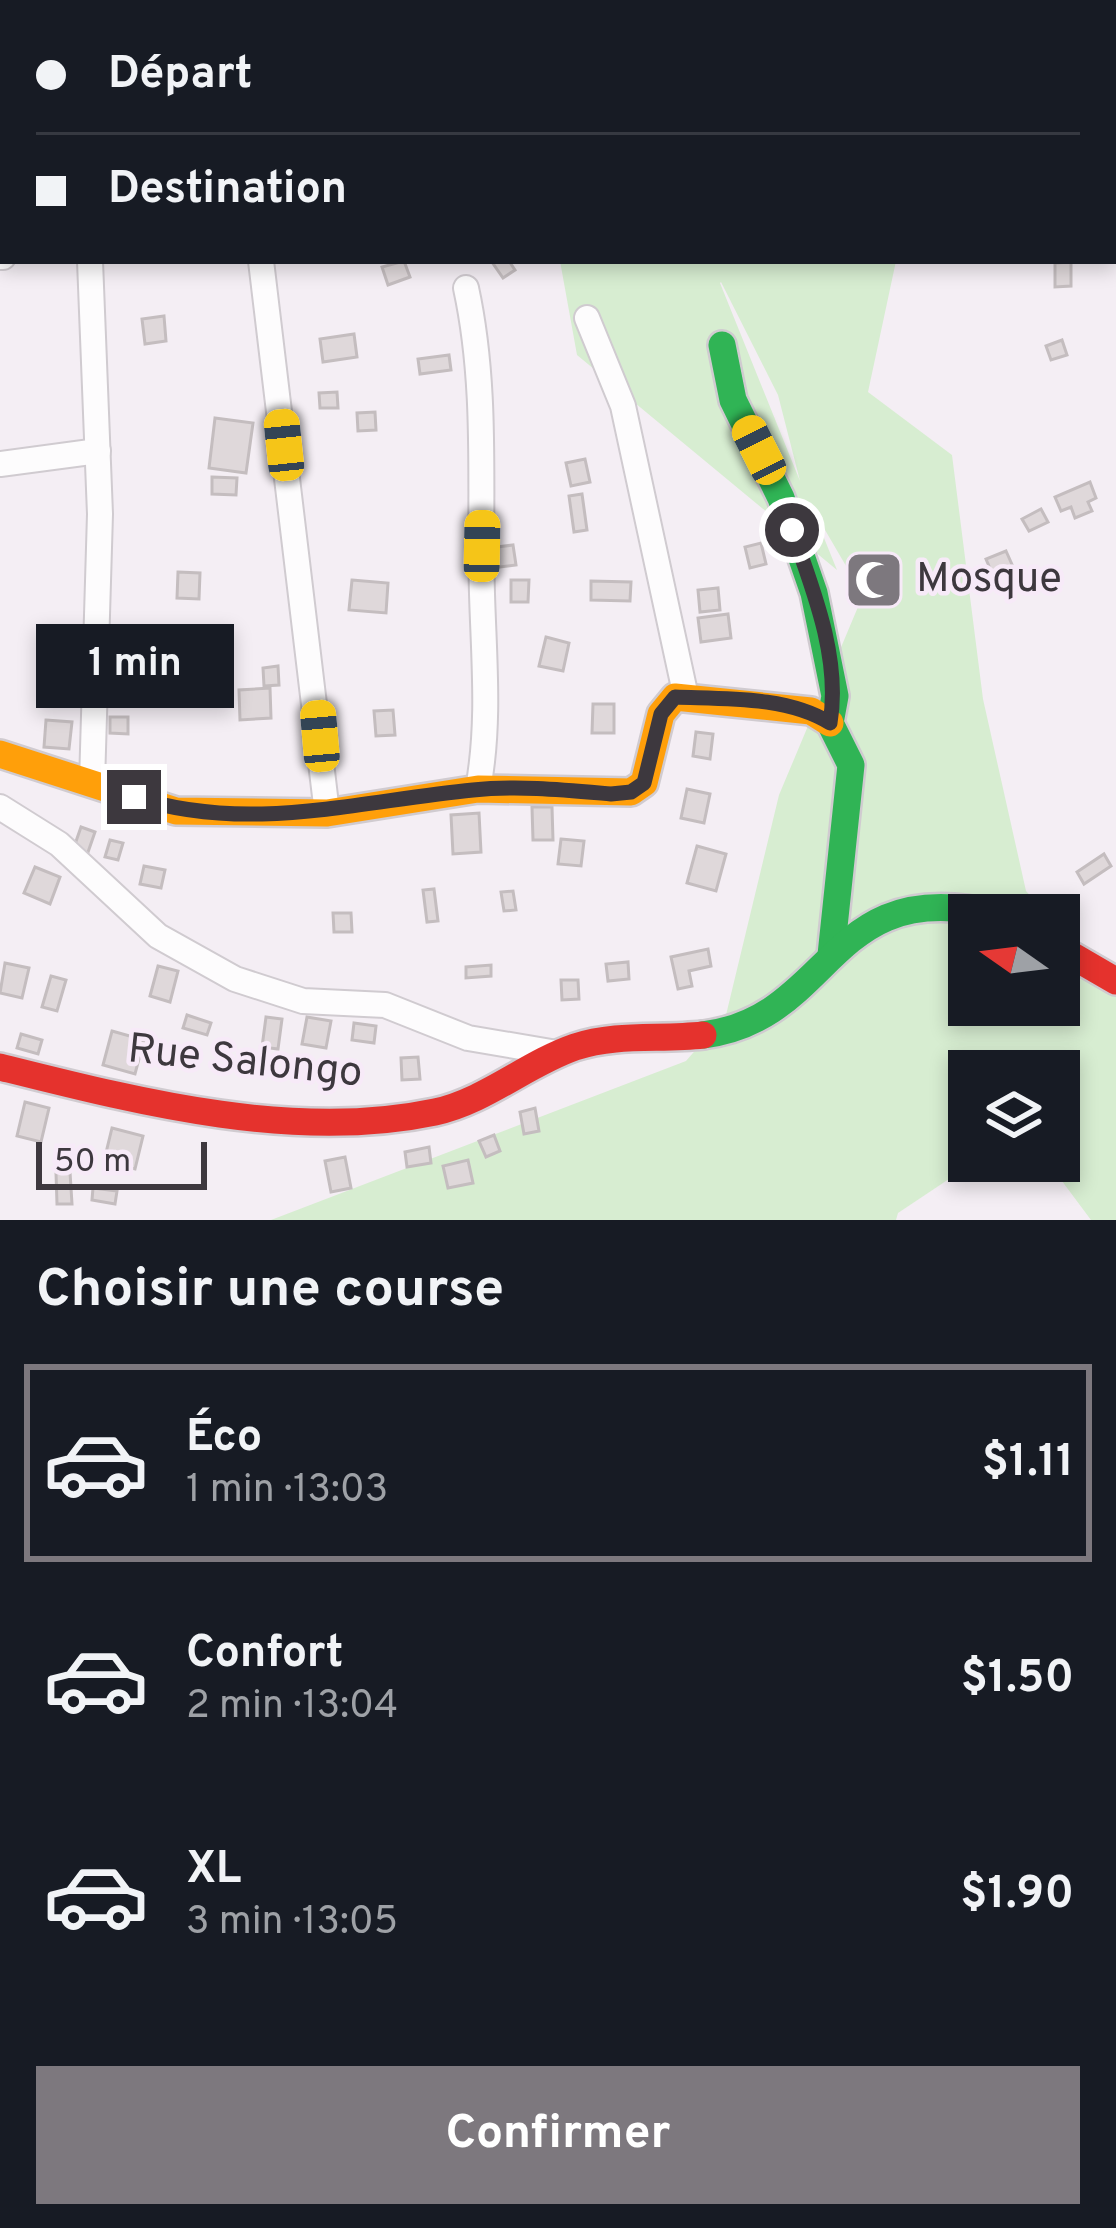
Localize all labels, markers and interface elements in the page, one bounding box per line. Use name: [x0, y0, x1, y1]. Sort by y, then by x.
text: Départ: [108, 47, 253, 104]
text: Destination: [108, 162, 347, 219]
car: [262, 407, 306, 483]
car: [727, 410, 791, 490]
route start: [765, 503, 819, 557]
car: [463, 510, 501, 582]
mosque icon: Mosque: [843, 549, 905, 611]
place label: Mosque: [916, 554, 1062, 607]
callout: 1 min: [35, 623, 233, 707]
text: 1 min: [88, 641, 182, 690]
car: [299, 699, 341, 773]
route end: [107, 770, 161, 824]
north arrow: [948, 894, 1080, 1026]
map controls: [948, 894, 1080, 1182]
street label: Rue Salongo: [125, 1024, 365, 1102]
button: layers: [948, 1050, 1080, 1182]
scale bar: [36, 1136, 207, 1189]
text: 50 m: [54, 1142, 131, 1184]
text: Choisir une course: [36, 1257, 504, 1326]
icon: car: [42, 1409, 150, 1517]
text: Éco: [186, 1410, 262, 1467]
text: $1.11: [982, 1435, 1074, 1492]
text: 1 min · 13:03: [186, 1467, 388, 1516]
icon: car: [42, 1625, 150, 1733]
text: Confort: [186, 1626, 343, 1683]
text: $1.50: [961, 1651, 1074, 1708]
text: 2 min · 13:04: [186, 1683, 398, 1732]
icon: car: [42, 1841, 150, 1949]
text: XL: [186, 1842, 241, 1899]
text: $1.90: [960, 1867, 1074, 1924]
text: 3 min · 13:05: [186, 1899, 398, 1948]
button: Confirmer: [36, 2066, 1080, 2204]

